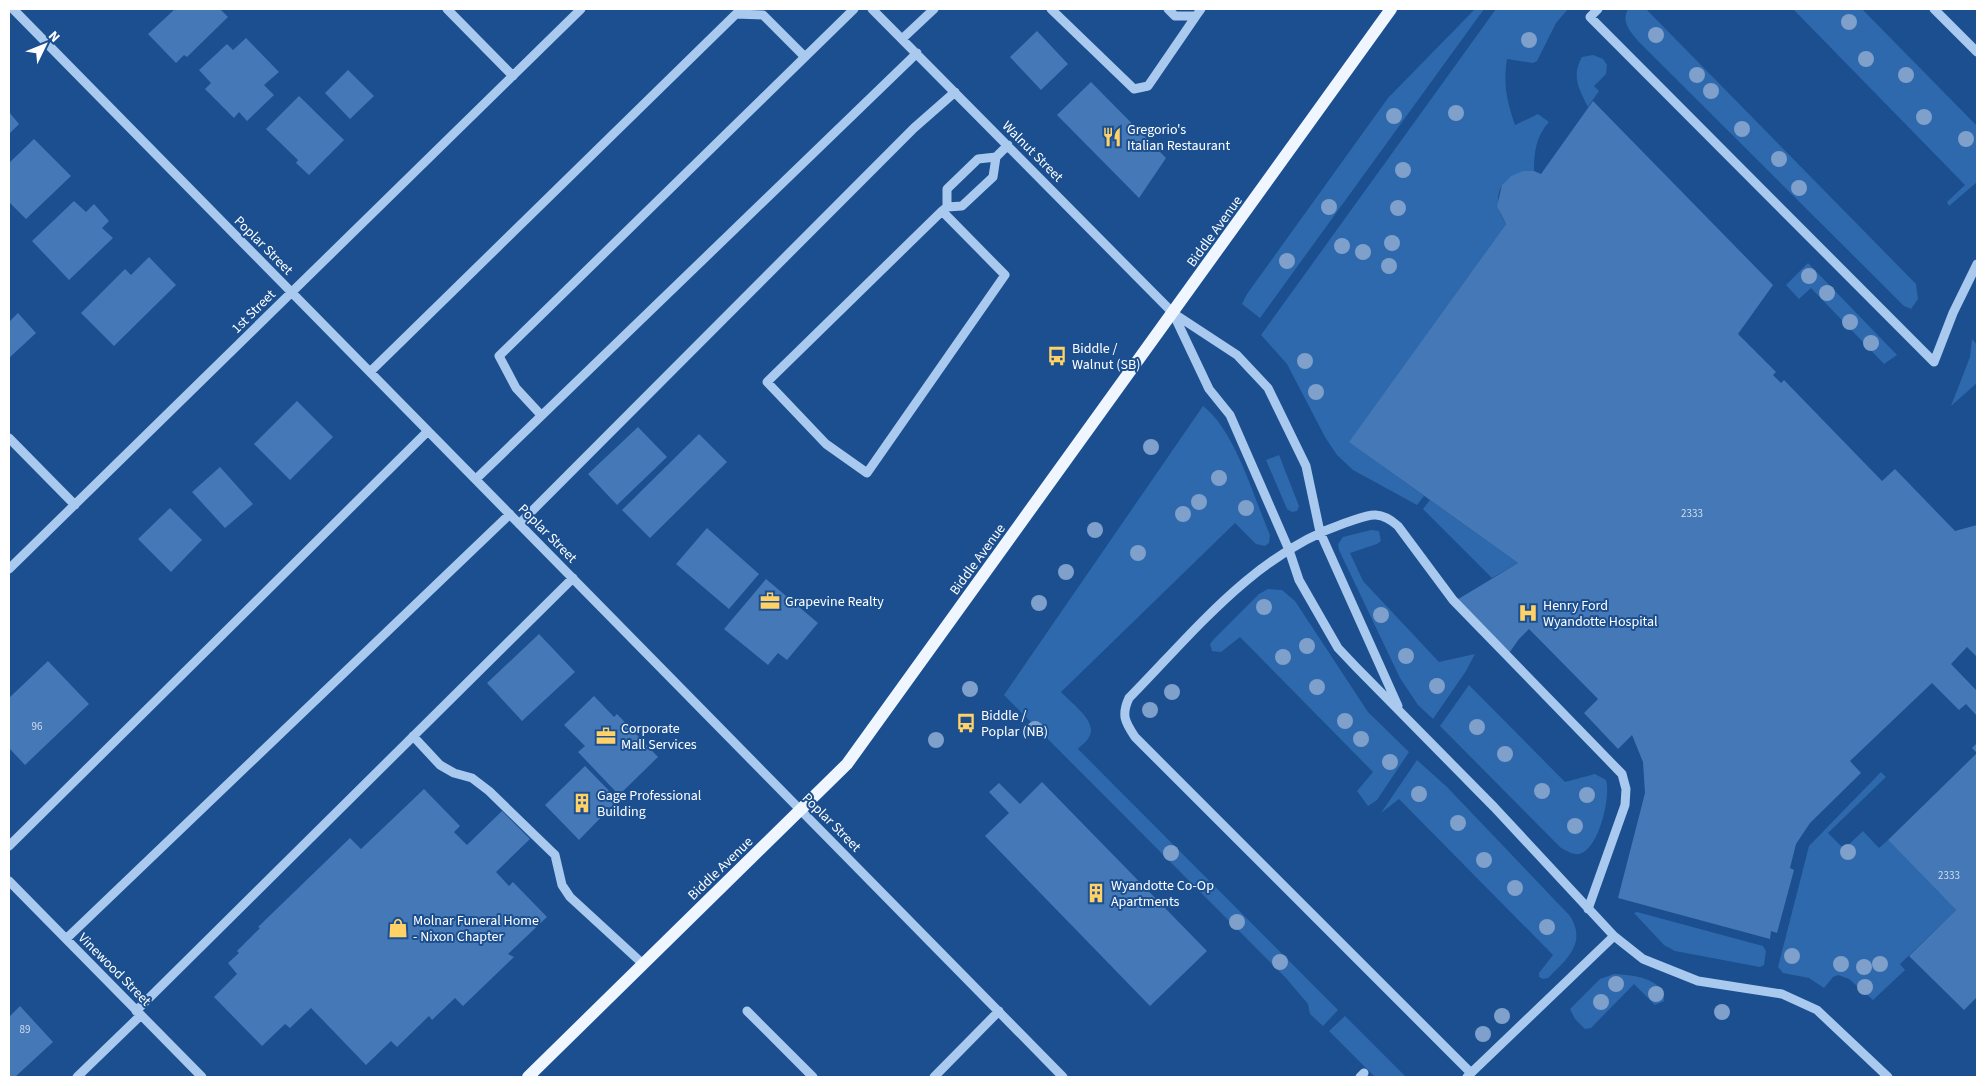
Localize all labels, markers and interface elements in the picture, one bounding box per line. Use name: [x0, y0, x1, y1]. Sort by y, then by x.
north arrow: [20, 20, 70, 70]
text: N: [43, 27, 64, 47]
street label: Walnut Street: [997, 117, 1068, 187]
place label: Gregorio's Italian Restaurant: [1127, 120, 1230, 156]
restaurant icon: Gregorio's Italian Restaurant: [1101, 126, 1123, 148]
street label: Biddle Avenue: [1182, 192, 1248, 271]
street label: Poplar Street: [229, 212, 298, 280]
street label: 1st Street: [227, 285, 280, 338]
place label: Biddle / Walnut (SB): [1072, 339, 1140, 375]
bus stop icon: Biddle / Walnut (SB): [1046, 345, 1068, 367]
street label: Poplar Street: [513, 500, 582, 568]
house number: 2333: [1681, 506, 1703, 521]
street label: Biddle Avenue: [945, 520, 1011, 599]
office icon: Grapevine Realty: [759, 590, 781, 612]
place label: Grapevine Realty: [785, 592, 884, 612]
place label: Henry Ford Wyandotte Hospital: [1543, 596, 1658, 632]
hospital icon: Henry Ford Wyandotte Hospital: [1517, 602, 1539, 624]
place label: Biddle / Poplar (NB): [981, 706, 1048, 742]
bus stop icon: Biddle / Poplar (NB): [955, 712, 977, 734]
house number: 96: [32, 719, 43, 734]
place label: Corporate Mall Services: [621, 719, 697, 755]
office icon: Corporate Mall Services: [595, 725, 617, 747]
place label: Gage Professional Building: [597, 786, 702, 822]
street label: Poplar Street: [797, 789, 866, 857]
building icon: Gage Professional Building: [571, 792, 593, 814]
street label: Biddle Avenue: [684, 832, 758, 905]
house number: 2333: [1938, 868, 1960, 883]
place label: Wyandotte Co-Op Apartments: [1111, 876, 1214, 912]
building icon: Wyandotte Co-Op Apartments: [1085, 882, 1107, 904]
place label: Molnar Funeral Home - Nixon Chapter: [413, 911, 539, 947]
shop icon: Molnar Funeral Home - Nixon Chapter: [387, 917, 409, 939]
street label: Vinewood Street: [73, 929, 156, 1011]
house number: 89: [20, 1022, 30, 1037]

